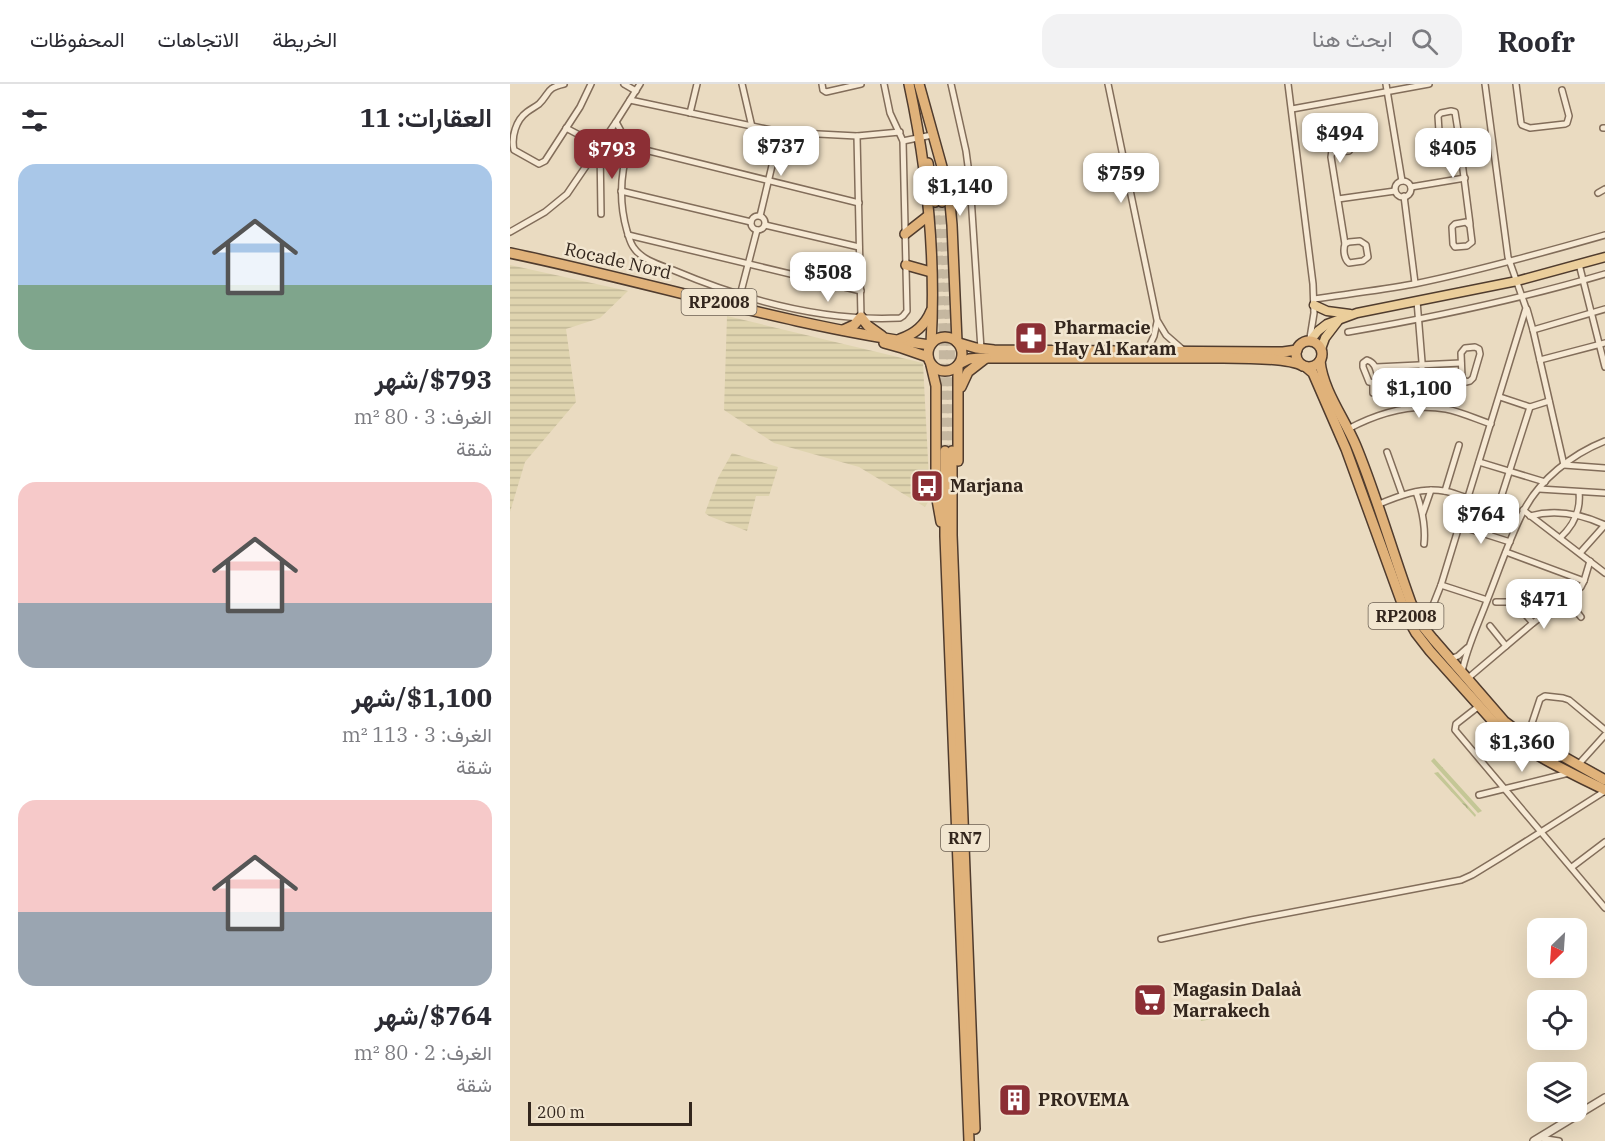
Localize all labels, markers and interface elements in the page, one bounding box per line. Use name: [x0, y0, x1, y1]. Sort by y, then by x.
search box: [1042, 14, 1462, 68]
text: Roofr: [1498, 23, 1575, 60]
text: ابحث هنا: [1312, 24, 1393, 53]
text: المحفوظات: [30, 25, 125, 53]
text: الاتجاهات: [158, 25, 239, 53]
text: الخريطة: [272, 25, 337, 53]
icon: search: [1408, 25, 1441, 58]
text: العقارات: 11: [360, 100, 492, 134]
icon: filters: [18, 104, 51, 137]
pin: $494: [1304, 113, 1376, 164]
text: $494: [1316, 119, 1364, 146]
pin: $737: [745, 126, 817, 177]
pin: $405: [1417, 128, 1489, 179]
pin: $793: [576, 129, 648, 180]
text: $737: [757, 132, 805, 159]
text: $405: [1429, 134, 1477, 161]
text: $793: [588, 135, 636, 162]
pin: $759: [1085, 153, 1157, 204]
text: $759: [1097, 159, 1145, 186]
pin: $1,140: [911, 166, 1009, 217]
text: $1,140: [927, 172, 993, 199]
icon: home: [201, 203, 309, 311]
street label: Rocade Nord: [562, 237, 674, 284]
pin: $508: [792, 252, 864, 303]
text: $508: [804, 258, 852, 285]
road number: RP2008: [682, 289, 756, 315]
place label: Pharmacie Hay Al Karam: [1054, 316, 1177, 360]
pharmacy icon: Pharmacie Hay Al Karam: [1013, 320, 1049, 356]
text: $793/شهر: [375, 362, 492, 396]
pin: $1,100: [1370, 368, 1468, 419]
text: $1,100: [1386, 374, 1452, 401]
text: الغرف: 3 · 80 m²: [354, 403, 492, 430]
text: شقة: [456, 435, 492, 462]
bus stop icon: Marjana: [909, 468, 945, 504]
place label: Marjana: [950, 474, 1024, 497]
pin: $764: [1445, 494, 1517, 545]
text: $764: [1457, 500, 1505, 527]
icon: home: [201, 521, 309, 629]
pin: $471: [1508, 579, 1580, 630]
text: $471: [1520, 585, 1568, 612]
road number: RP2008: [1368, 603, 1444, 629]
text: $1,100/شهر: [352, 680, 492, 714]
text: الغرف: 3 · 113 m²: [342, 721, 492, 748]
pin: $1,360: [1473, 722, 1571, 773]
text: $1,360: [1489, 728, 1555, 755]
text: شقة: [456, 753, 492, 780]
road number: RN7: [941, 825, 989, 851]
icon: home: [201, 839, 309, 947]
north arrow: [1527, 918, 1587, 978]
map controls: [1527, 918, 1587, 1122]
place label: Magasin Dalaà Marrakech: [1173, 978, 1301, 1022]
supermarket icon: Magasin Dalaà Marrakech: [1132, 982, 1168, 1018]
button: locate: [1527, 990, 1587, 1050]
text: $764/شهر: [375, 998, 492, 1032]
text: الغرف: 2 · 80 m²: [354, 1039, 492, 1066]
button: layers: [1527, 1062, 1587, 1122]
text: شقة: [456, 1071, 492, 1098]
building icon: PROVEMA: [997, 1082, 1033, 1118]
place label: PROVEMA: [1038, 1088, 1130, 1111]
scale bar: [528, 1099, 692, 1126]
text: 200 m: [537, 1102, 585, 1122]

